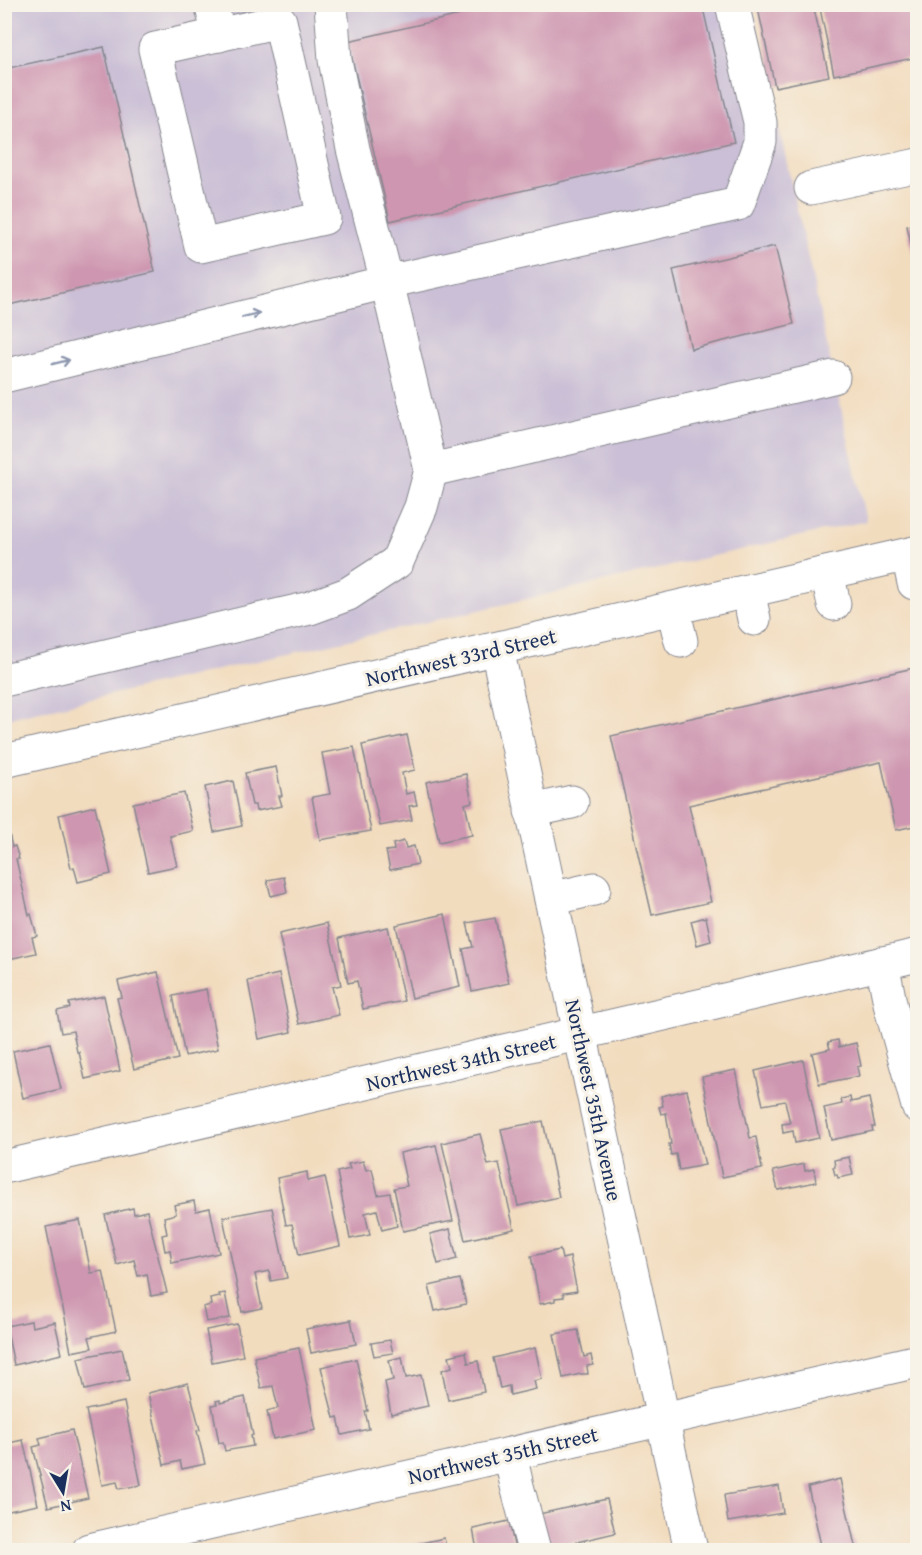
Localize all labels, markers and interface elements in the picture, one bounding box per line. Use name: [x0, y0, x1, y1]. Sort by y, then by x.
one-way arrow: [241, 309, 260, 321]
one-way arrow: [51, 356, 70, 368]
street label: Northwest 33rd Street: [363, 620, 560, 694]
street label: Northwest 35th Avenue: [557, 996, 631, 1204]
street label: Northwest 34th Street: [363, 1025, 560, 1099]
street label: Northwest 35th Street: [405, 1418, 602, 1492]
north arrow: [33, 1462, 93, 1522]
text: N: [58, 1494, 73, 1520]

